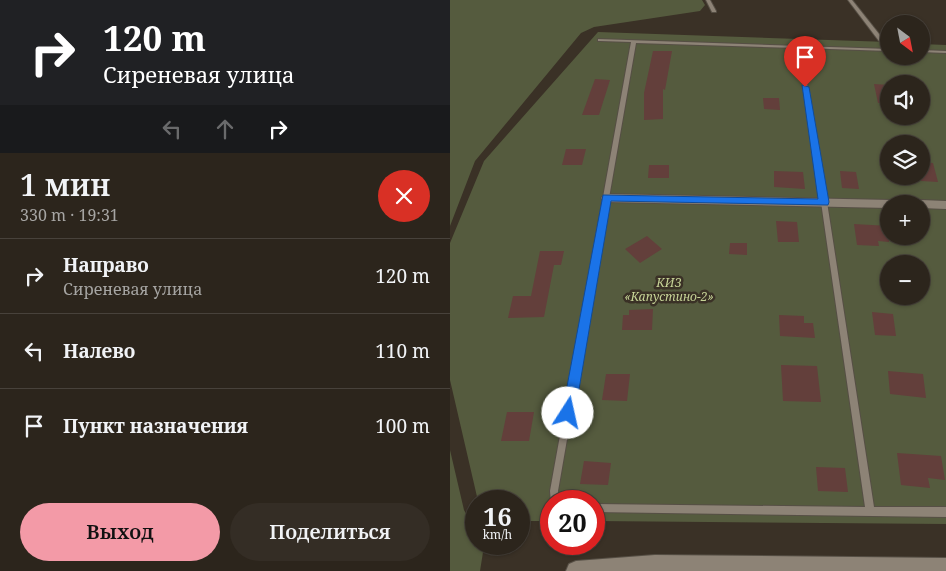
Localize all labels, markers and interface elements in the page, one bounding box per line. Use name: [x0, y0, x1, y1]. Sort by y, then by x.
text: 120 m: [103, 14, 206, 61]
north arrow: [880, 15, 930, 65]
map controls: [880, 15, 930, 305]
icon: right: [20, 20, 85, 85]
pin: [784, 36, 826, 87]
icon: arrive: [791, 43, 819, 71]
text: Сиреневая улица: [103, 59, 295, 89]
button: sound: [880, 75, 930, 125]
icon: left: [158, 115, 186, 143]
icon: ahead: [211, 115, 239, 143]
icon: right: [264, 115, 292, 143]
button: layers: [880, 135, 930, 185]
text: 1 мин: [20, 164, 110, 205]
button: close: [378, 170, 430, 222]
button: +: [880, 195, 930, 245]
text: 330 m · 19:31: [20, 204, 119, 226]
text: Направо: [63, 252, 149, 278]
button: −: [880, 255, 930, 305]
icon: right: [20, 262, 48, 290]
text: 120 m: [375, 263, 430, 289]
park label: КИЗ «Капустино-2»: [624, 274, 714, 305]
text: Сиреневая улица: [63, 278, 202, 300]
icon: left: [20, 337, 48, 365]
text: Налево: [63, 338, 135, 364]
text: 110 m: [375, 338, 430, 364]
position arrow: [541, 386, 593, 438]
icon: arrive: [20, 412, 48, 440]
text: Пункт назначения: [63, 413, 248, 439]
text: 100 m: [375, 413, 430, 439]
speed limit sign: 20: [540, 490, 605, 555]
text: 16: [483, 499, 512, 533]
button: Выход: [20, 503, 220, 561]
button: Поделиться: [230, 503, 430, 561]
text: km/h: [483, 526, 512, 543]

